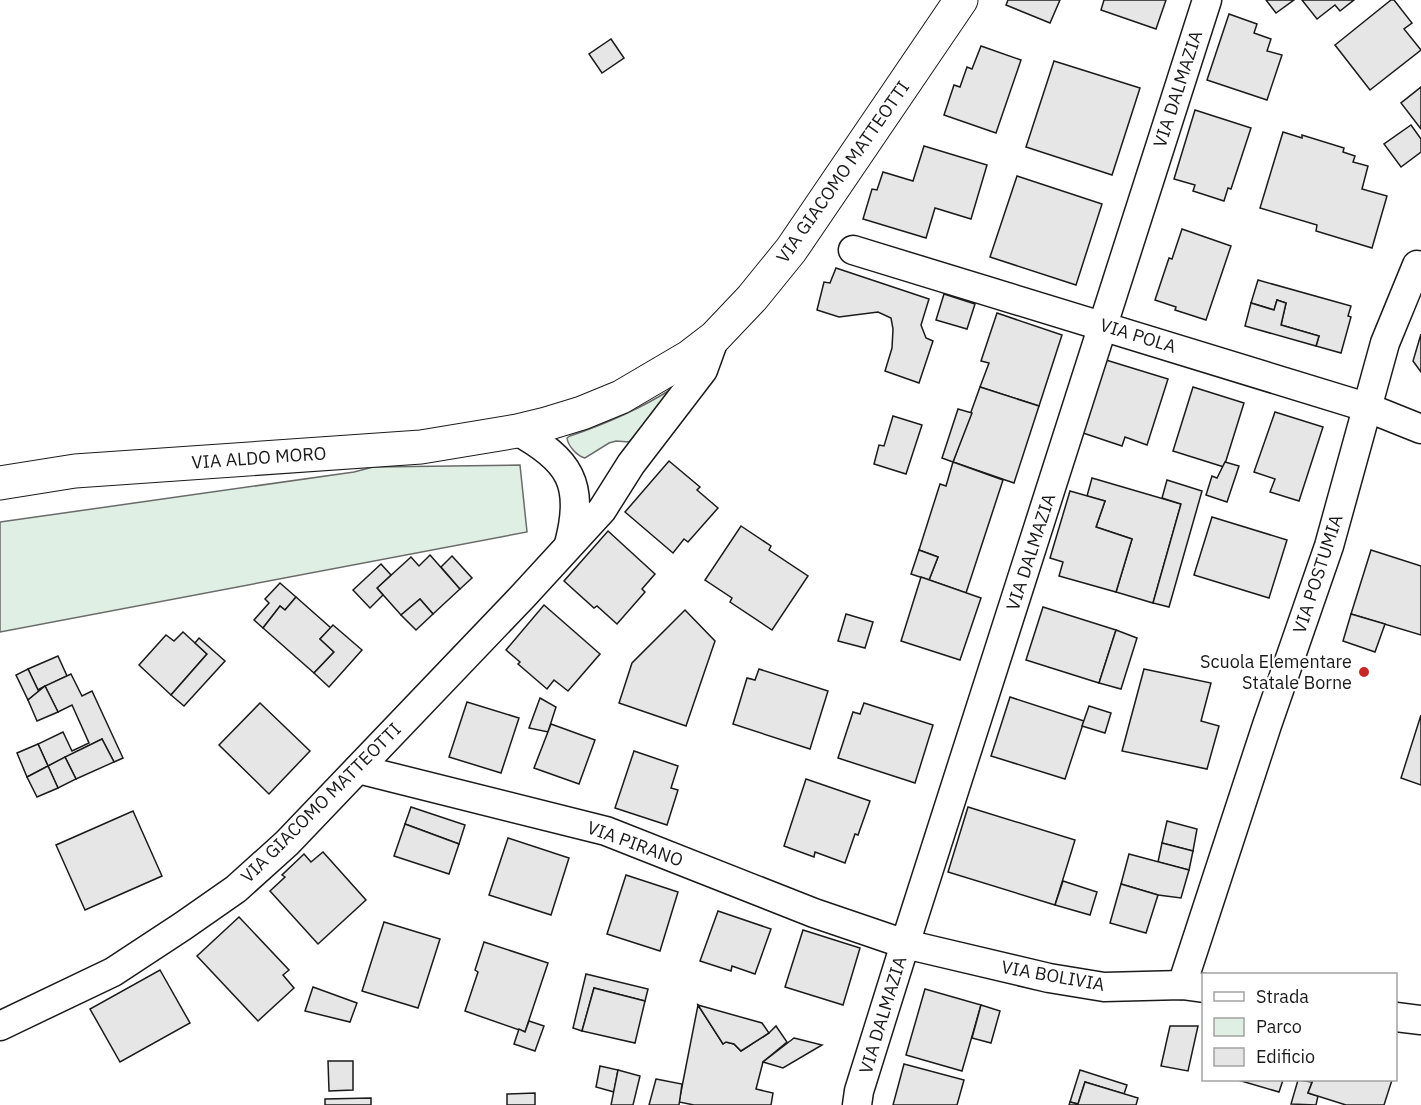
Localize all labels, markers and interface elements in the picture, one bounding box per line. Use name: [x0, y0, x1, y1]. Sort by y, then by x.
street label: VIA DALMAZIA: [1148, 27, 1207, 150]
street label: VIA GIACOMO MATTEOTTI: [771, 76, 914, 267]
street label: VIA POLA: [1097, 313, 1179, 358]
street label: VIA ALDO MORO: [191, 441, 327, 474]
street label: VIA DALMAZIA: [1001, 490, 1060, 613]
street label: VIA POSTUMIA: [1287, 511, 1348, 636]
place label: Scuola Elementare Statale Borne: [1200, 650, 1352, 694]
marker: Scuola Elementare Statale Borne: [1357, 665, 1371, 679]
street label: VIA GIACOMO MATTEOTTI: [236, 718, 406, 888]
street label: VIA PIRANO: [584, 816, 686, 872]
street label: VIA DALMAZIA: [854, 953, 911, 1076]
street label: VIA BOLIVIA: [1000, 955, 1107, 996]
legend: [1202, 973, 1397, 1081]
text: Strada: [1256, 985, 1309, 1008]
text: Parco: [1256, 1015, 1302, 1038]
text: Edificio: [1256, 1045, 1315, 1068]

